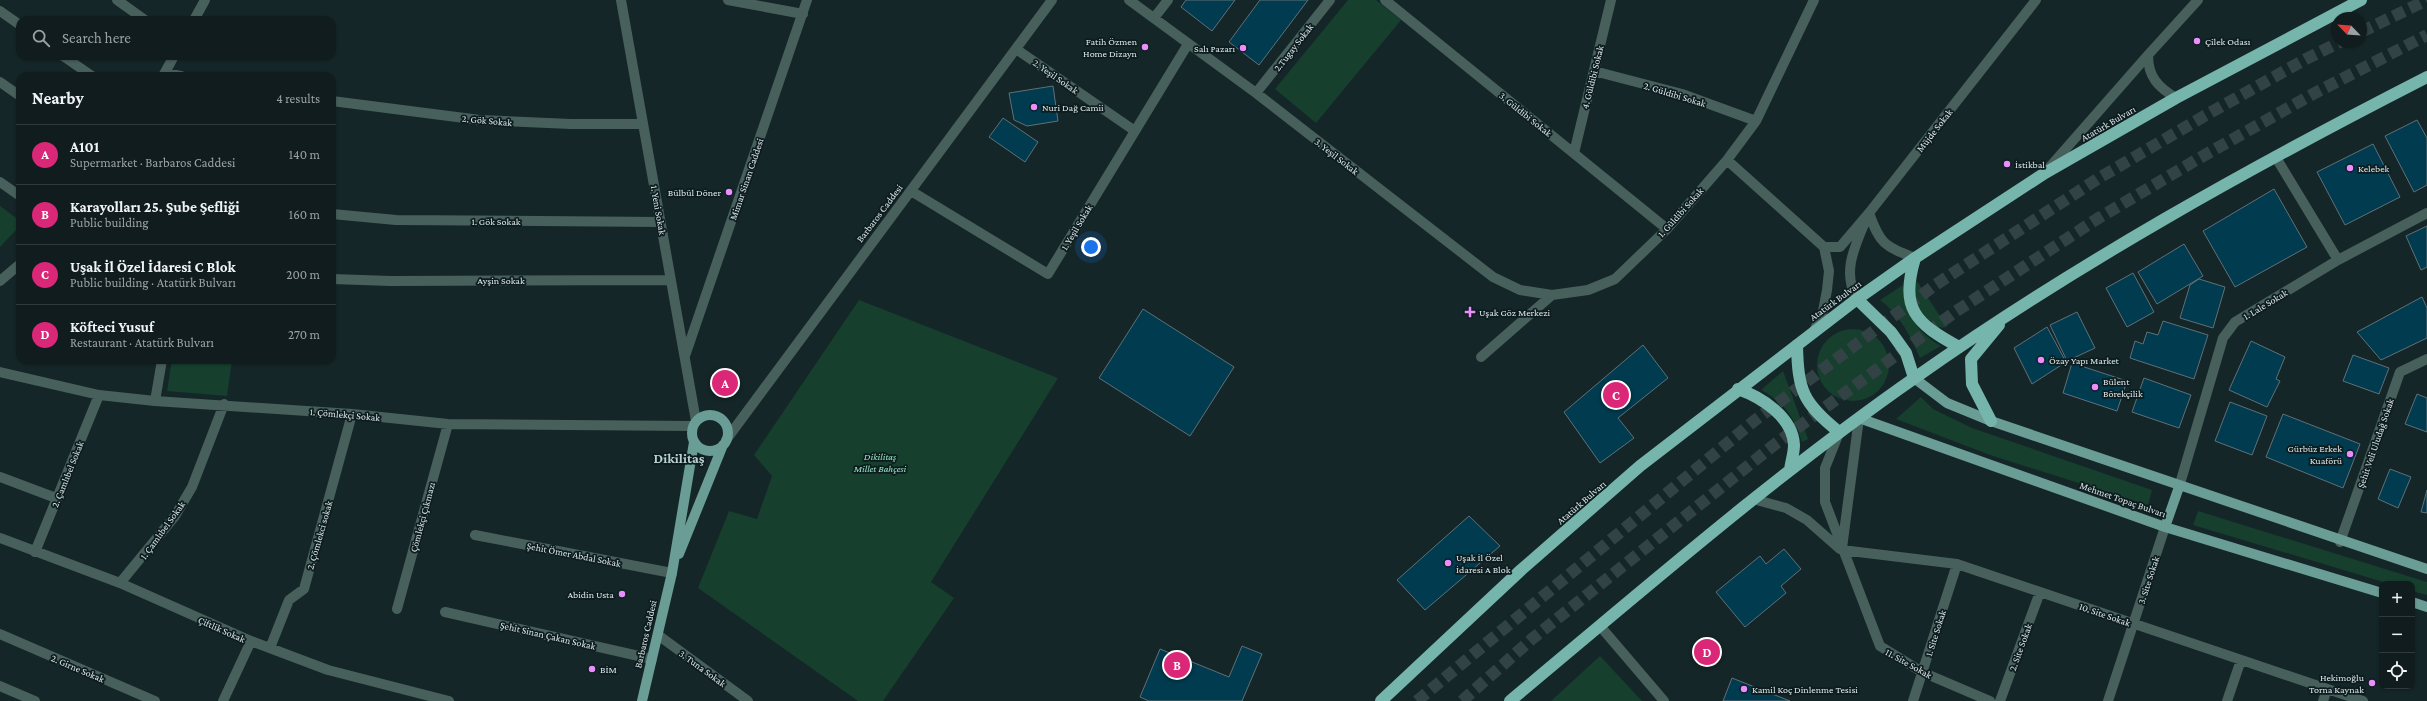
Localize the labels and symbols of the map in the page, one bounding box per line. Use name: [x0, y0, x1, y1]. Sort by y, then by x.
north arrow: [2331, 12, 2367, 48]
street label: 2.Tugay Sokak: [1272, 21, 1315, 73]
place label: Fatih Özmen Home Dizayn: [1083, 36, 1138, 59]
marker: Çilek Odası: [2192, 36, 2202, 46]
place label: Çilek Odası: [2205, 36, 2251, 47]
marker: Fatih Özmen Home Dizayn: [1140, 42, 1150, 52]
place label: Salı Pazarı: [1194, 43, 1235, 54]
marker: Salı Pazarı: [1238, 43, 1248, 53]
street label: 4. Güldibi Sokak: [1579, 44, 1606, 110]
street label: 2. Yeşil Sokak: [1031, 57, 1081, 96]
street label: 2. Güldibi Sokak: [1642, 80, 1707, 109]
street label: 3. Güldibi Sokak: [1497, 90, 1554, 139]
marker: Nuri Dağ Camii: [1029, 102, 1039, 112]
place label: Nuri Dağ Camii: [1042, 102, 1104, 113]
street label: Atatürk Bulvarı: [2079, 103, 2138, 143]
street label: Müjde Sokak: [1914, 107, 1955, 155]
street label: 2. Gök Sokak: [461, 113, 513, 128]
street label: 3. Yeşil Sokak: [1313, 136, 1361, 177]
street label: Mimar Sinan Caddesi: [727, 137, 766, 221]
marker: İstikbal: [2002, 159, 2012, 169]
place label: İstikbal: [2015, 159, 2045, 170]
marker: Kelebek: [2345, 163, 2355, 173]
place label: Kelebek: [2358, 163, 2390, 174]
street label: Barbaros Caddesi: [854, 182, 905, 244]
street label: 1. Yeni Sokak: [649, 184, 668, 236]
street label: 1. Güldibi Sokak: [1655, 185, 1706, 239]
place label: Bülbül Döner: [668, 187, 721, 198]
marker: Bülbül Döner: [724, 187, 734, 197]
street label: 1. Yeşil Sokak: [1059, 202, 1094, 252]
street label: 1. Gök Sokak: [471, 216, 521, 227]
your location: [1081, 237, 1101, 257]
street label: Ayşin Sokak: [477, 275, 525, 286]
street label: Atatürk Bulvarı: [1807, 278, 1863, 323]
street label: 1. Lale Sokak: [2241, 287, 2290, 322]
marker: Uşak Göz Merkezi: [1464, 306, 1476, 318]
place label: Uşak Göz Merkezi: [1479, 307, 1550, 318]
marker: Özay Yapı Market: [2036, 355, 2046, 365]
place label: Özay Yapı Market: [2049, 355, 2120, 366]
pin: A: [712, 368, 738, 398]
place label: Bülent Börekçilik: [2103, 376, 2143, 399]
pin: C: [1603, 380, 1629, 410]
marker: Bülent Börekçilik: [2090, 382, 2100, 392]
street label: Şehit Veli Uludağ Sokak: [2355, 397, 2396, 489]
street label: 1. Çömlekçi Sokak: [309, 406, 381, 423]
street label: 2. Çamlıbel Sokak: [49, 439, 86, 509]
place label: Gürbüz Erkek Kuaförü: [2288, 443, 2343, 466]
marker: Gürbüz Erkek Kuaförü: [2345, 449, 2355, 459]
district label: Dikilitaş: [653, 450, 705, 466]
park label: Dikilitaş Millet Bahçesi: [853, 451, 907, 474]
street label: Atatürk Bulvarı: [1555, 478, 1608, 527]
street label: Mehmet Topaç Bulvarı: [2078, 480, 2168, 520]
street label: Çömlekçi Çıkmazı: [408, 481, 437, 553]
street label: 1. Çamlıbel Sokak: [138, 499, 187, 561]
street label: 2. Çömlekci sokak: [304, 499, 335, 571]
street label: Şehit Ömer Abdal Sokak: [526, 540, 622, 569]
place label: Uşak İl Özel İdaresi A Blok: [1456, 552, 1511, 575]
street label: 3. Site Sokak: [2136, 555, 2161, 605]
marker: Uşak İl Özel İdaresi A Blok: [1443, 558, 1453, 568]
place label: Abidin Usta: [567, 589, 614, 600]
marker: Abidin Usta: [617, 589, 627, 599]
street label: Barbaros Caddesi: [632, 599, 659, 669]
street label: 10. Site Sokak: [2078, 601, 2132, 628]
street label: 1. Site Sokak: [1923, 608, 1948, 658]
street label: Çiftlik Sokak: [197, 614, 247, 645]
street label: Şehit Sinan Çakan Sokak: [499, 619, 597, 652]
street label: 2. Site Sokak: [2007, 622, 2034, 672]
pin: D: [1694, 637, 1720, 667]
street label: 11. Site Sokak: [1884, 646, 1934, 681]
street label: 3. Tuna Sokak: [677, 648, 728, 689]
pin: B: [1164, 650, 1190, 680]
street label: 2. Girne Sokak: [49, 652, 106, 685]
marker: BİM: [587, 664, 597, 674]
place label: BİM: [600, 664, 617, 675]
place label: Hekimoğlu Torna Kaynak: [2309, 672, 2365, 695]
marker: Hekimoğlu Torna Kaynak: [2367, 678, 2377, 688]
marker: Kamil Koç Dinlenme Tesisi: [1739, 684, 1749, 694]
place label: Kamil Koç Dinlenme Tesisi: [1752, 684, 1858, 695]

